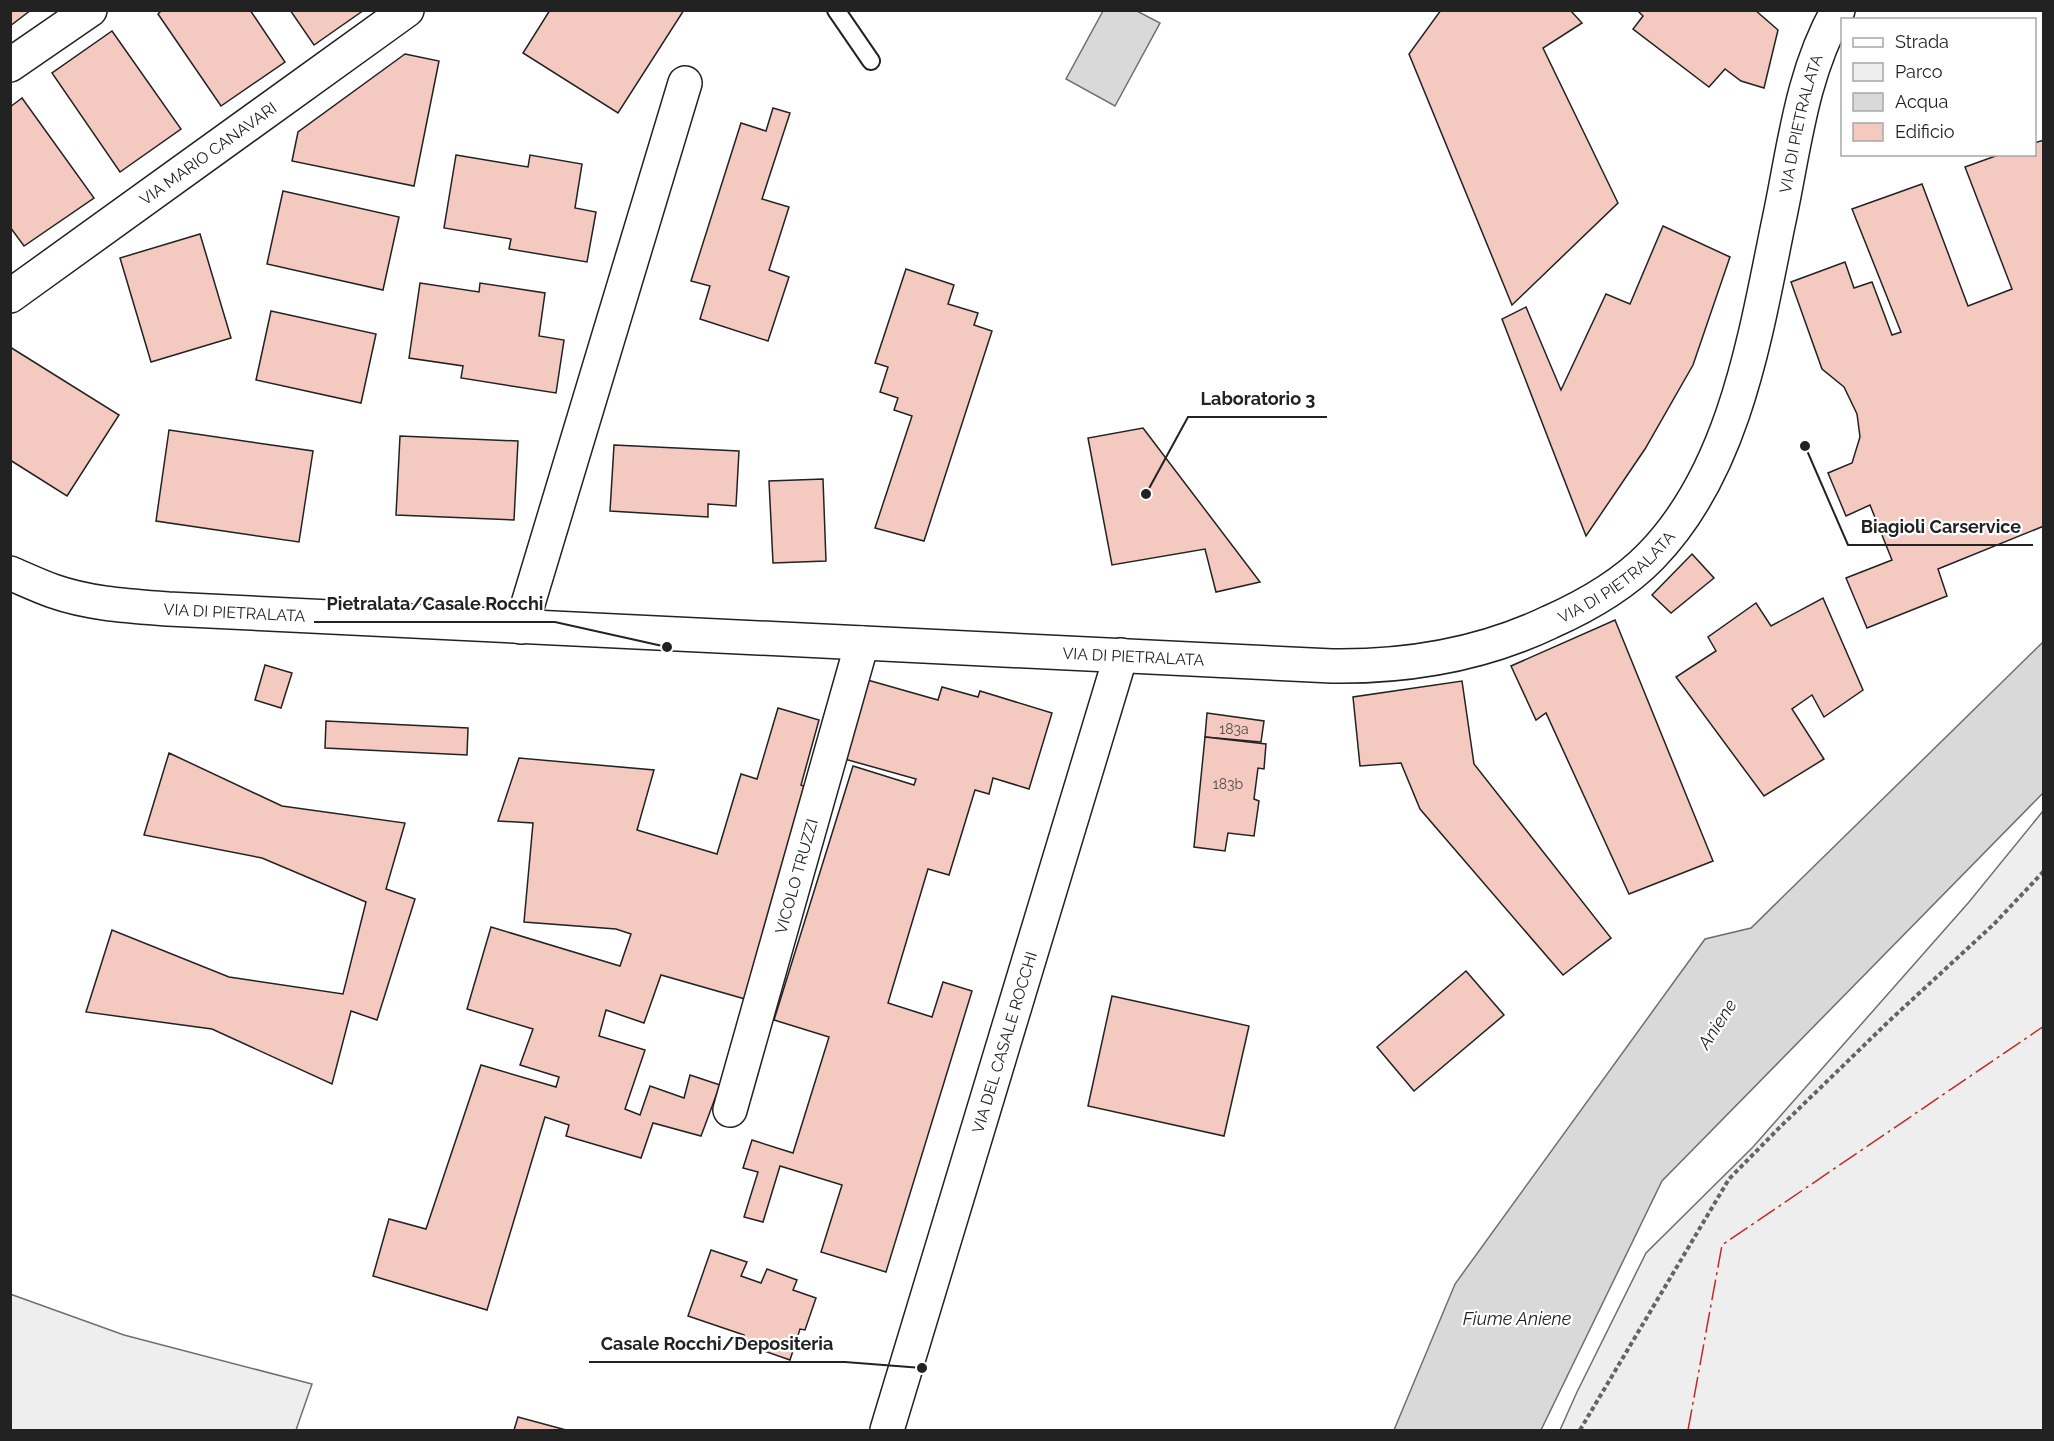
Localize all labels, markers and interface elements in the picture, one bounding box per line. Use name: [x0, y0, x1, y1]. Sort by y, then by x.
legend: [1841, 18, 2036, 156]
text: Strada: [1895, 31, 1949, 52]
street label: VIA DI PIETRALATA: [1775, 51, 1826, 195]
text: Parco: [1895, 61, 1943, 82]
text: Acqua: [1895, 91, 1948, 112]
street label: VIA MARIO CANAVARI: [136, 98, 280, 209]
text: Edificio: [1895, 121, 1955, 142]
callout: Laboratorio 3: [1188, 381, 1327, 417]
text: Laboratorio 3: [1201, 388, 1315, 409]
callout: Biagioli Carservice: [1848, 509, 2033, 545]
text: Biagioli Carservice: [1861, 516, 2021, 537]
street label: VIA DI PIETRALATA: [1555, 527, 1679, 627]
callout: Pietralata/Casale Rocchi: [314, 586, 555, 622]
text: Pietralata/Casale Rocchi: [327, 593, 543, 614]
street label: VIA DI PIETRALATA: [163, 599, 306, 625]
street label: VIA DI PIETRALATA: [1062, 643, 1205, 669]
house number: 183a: [1219, 721, 1249, 737]
house number: 183b: [1213, 776, 1244, 792]
street label: VICOLO TRUZZI: [771, 816, 821, 936]
street label: VIA DEL CASALE ROCCHI: [968, 949, 1040, 1135]
water label: Aniene: [1693, 995, 1741, 1054]
water label: Fiume Aniene: [1463, 1308, 1572, 1329]
callout: Casale Rocchi/Depositeria: [589, 1326, 845, 1362]
text: Casale Rocchi/Depositeria: [601, 1333, 833, 1354]

